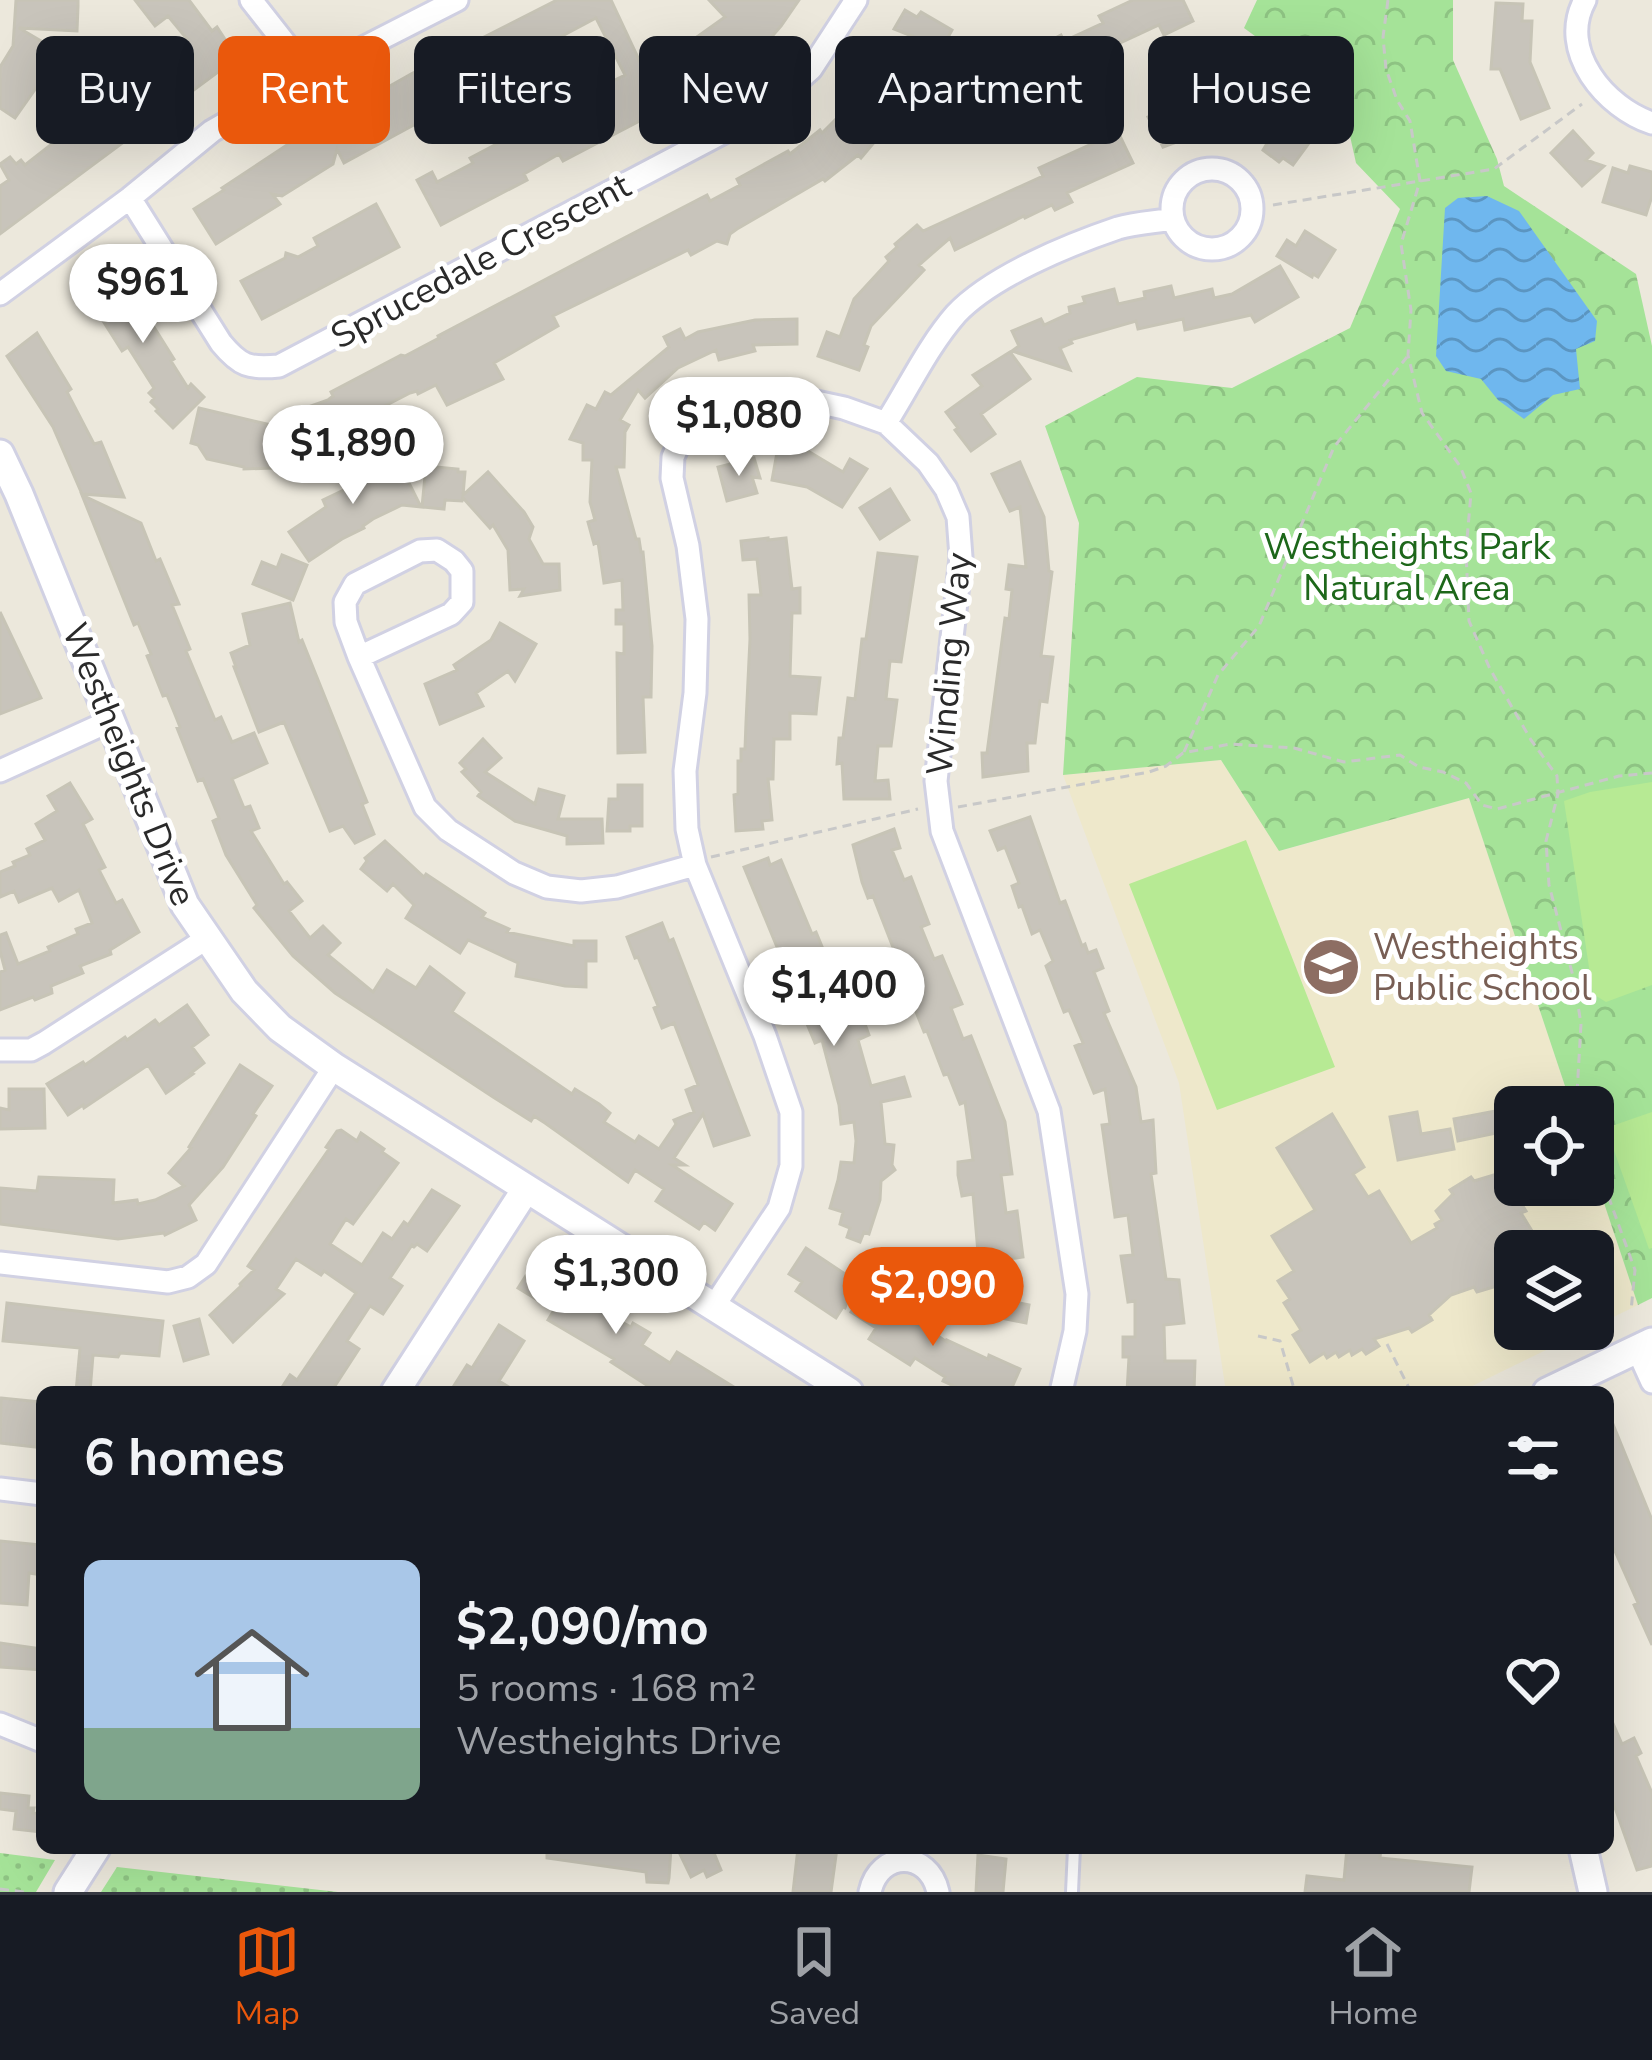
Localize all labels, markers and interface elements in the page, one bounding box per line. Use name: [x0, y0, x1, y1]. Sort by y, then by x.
chip: Buy: [36, 36, 194, 144]
chip: Rent: [218, 36, 390, 144]
chip: Filters: [414, 36, 615, 144]
chip: New: [639, 36, 811, 144]
chip: Apartment: [835, 36, 1124, 144]
chip: House: [1148, 36, 1354, 144]
street label: Sprucedale Crescent: [322, 161, 639, 361]
pin: $961: [72, 244, 214, 346]
text: $961: [96, 256, 190, 309]
pin: $1,080: [641, 377, 837, 479]
text: $1,080: [676, 389, 802, 442]
pin: $1,890: [255, 405, 451, 507]
text: $1,890: [290, 417, 416, 470]
park label: Westheights Park Natural Area: [1264, 523, 1551, 613]
street label: Winding Way: [915, 550, 984, 778]
street label: Westheights Drive: [50, 616, 208, 913]
place label: Westheights Public School: [1373, 923, 1592, 1013]
school or university icon: Westheights Public School: [1300, 936, 1362, 998]
pin: $1,400: [736, 947, 932, 1049]
text: $1,400: [771, 959, 897, 1012]
map controls: [1494, 1086, 1614, 1350]
button: locate: [1494, 1086, 1614, 1206]
button: layers: [1494, 1230, 1614, 1350]
pin: $1,300: [518, 1235, 714, 1337]
text: $1,300: [553, 1247, 679, 1300]
pin: $2,090: [835, 1247, 1031, 1349]
text: $2,090: [870, 1259, 996, 1312]
text: 6 homes: [84, 1423, 285, 1493]
icon: filters: [1500, 1425, 1566, 1491]
text: $2,090/mo: [456, 1592, 709, 1662]
icon: home: [180, 1608, 324, 1752]
icon: heart: [1500, 1647, 1566, 1713]
text: 5 rooms · 168 m²: [456, 1662, 756, 1715]
text: Westheights Drive: [456, 1715, 782, 1768]
tab: Map: [234, 1919, 300, 2036]
tab: Saved: [769, 1919, 860, 2036]
tab: Home: [1328, 1919, 1418, 2036]

